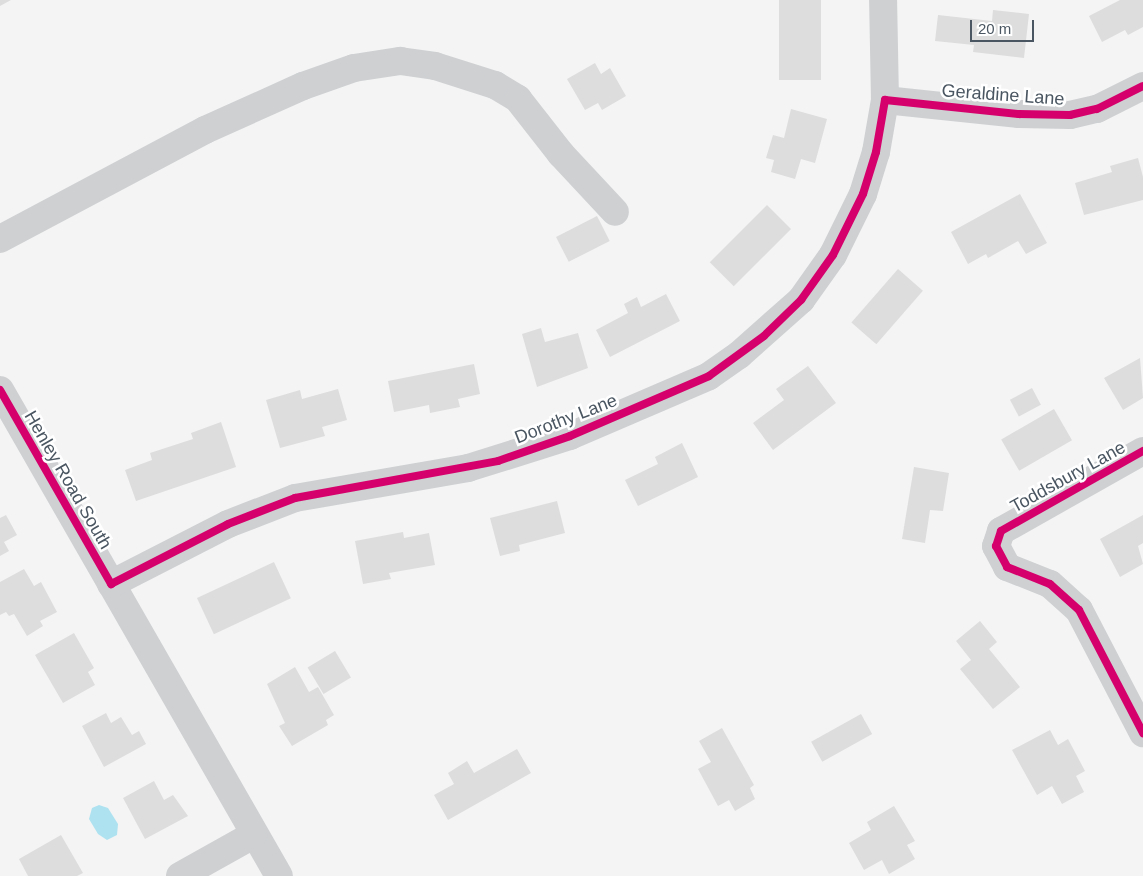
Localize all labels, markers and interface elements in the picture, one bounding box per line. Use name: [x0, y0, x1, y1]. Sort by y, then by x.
scale bar: [973, 10, 1037, 42]
text: 20 m: [978, 20, 1011, 37]
street label: Geraldine Lane: [941, 80, 1065, 110]
street label: Dorothy Lane: [512, 390, 620, 448]
street label: Henley Road South: [20, 407, 116, 553]
street label: Toddsbury Lane: [1007, 437, 1129, 517]

